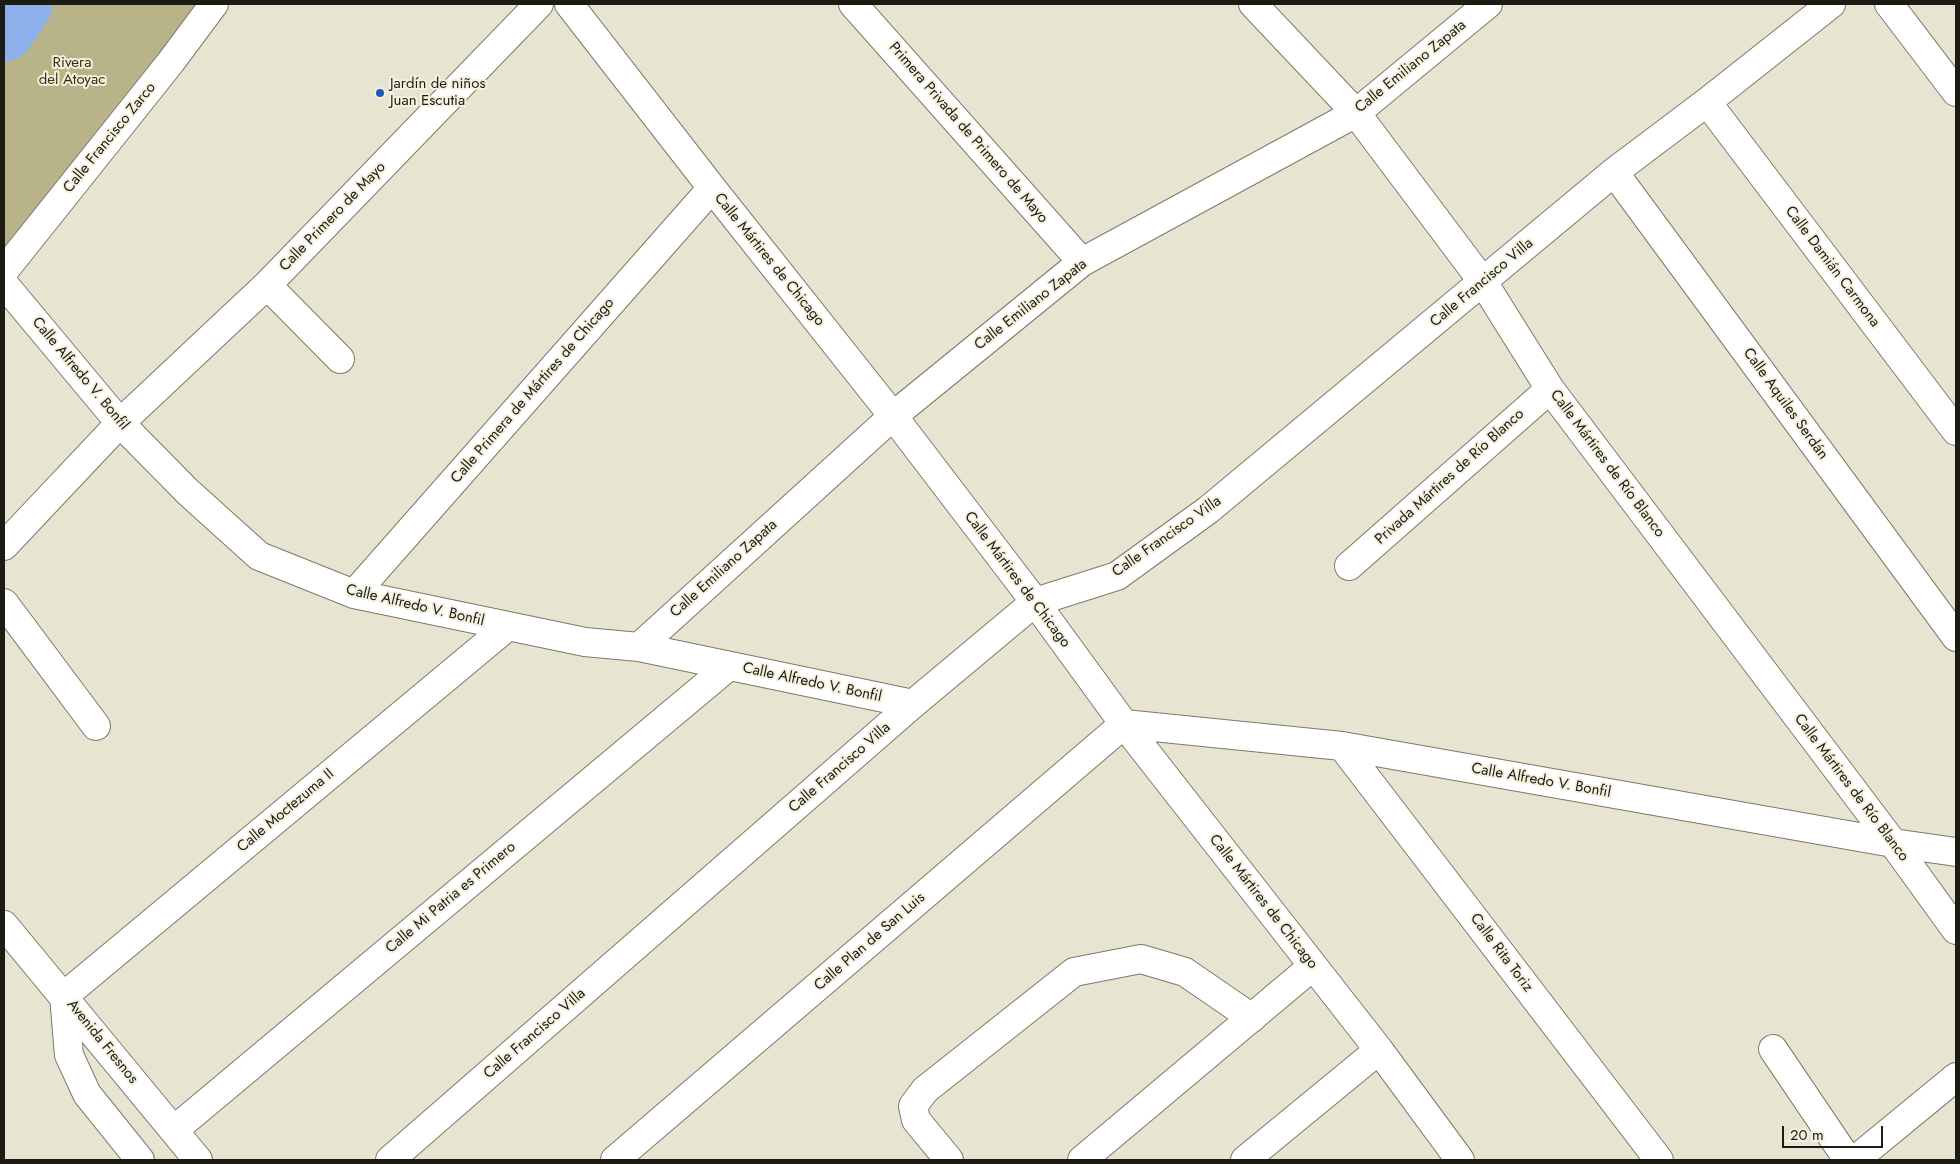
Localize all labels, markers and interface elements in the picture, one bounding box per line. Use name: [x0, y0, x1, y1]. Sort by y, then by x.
street label: Calle Emiliano Zapata: [1352, 17, 1470, 117]
street label: Primera Privada de Primero de Mayo: [885, 39, 1051, 227]
park label: Rivera del Atoyac: [39, 54, 105, 89]
place label: Jardín de niños Juan Escutia: [390, 75, 485, 110]
street label: Calle Francisco Zarco: [60, 79, 160, 197]
marker: Jardín de niños Juan Escutia: [374, 87, 386, 99]
street label: Calle Primero de Mayo: [276, 159, 390, 275]
street label: Calle Mártires de Chicago: [710, 190, 828, 330]
street label: Calle Damián Carmona: [1781, 203, 1883, 331]
street label: Calle Francisco Villa: [1427, 235, 1537, 331]
street label: Calle Emiliano Zapata: [971, 256, 1091, 354]
street label: Calle Primera de Mártires de Chicago: [448, 295, 618, 487]
street label: Calle Alfredo V. Bonfil: [28, 314, 132, 434]
street label: Calle Aquiles Serdán: [1739, 345, 1831, 463]
street label: Calle Mártires de Río Blanco: [1546, 387, 1668, 541]
street label: Privada Mártires de Río Blanco: [1372, 405, 1528, 549]
street label: Calle Francisco Villa: [1109, 493, 1225, 581]
street label: Calle Mártires de Chicago: [960, 508, 1074, 652]
street label: Calle Emiliano Zapata: [667, 516, 781, 622]
street label: Calle Alfredo V. Bonfil: [344, 581, 486, 631]
street label: Calle Alfredo V. Bonfil: [741, 659, 883, 707]
street label: Calle Mártires de Río Blanco: [1790, 711, 1912, 865]
street label: Calle Francisco Villa: [785, 719, 895, 817]
street label: Calle Alfredo V. Bonfil: [1470, 760, 1612, 802]
street label: Calle Moctezuma II: [234, 765, 338, 857]
street label: Calle Mártires de Chicago: [1205, 831, 1321, 973]
street label: Calle Mi Patria es Primero: [382, 838, 520, 958]
street label: Calle Plan de San Luis: [811, 889, 929, 995]
street label: Calle Rita Toriz: [1466, 910, 1536, 996]
street label: Calle Francisco Villa: [480, 985, 590, 1083]
street label: Avenida Fresnos: [63, 996, 141, 1088]
scale bar: [1785, 1116, 1886, 1148]
text: 20 m: [1790, 1124, 1824, 1146]

